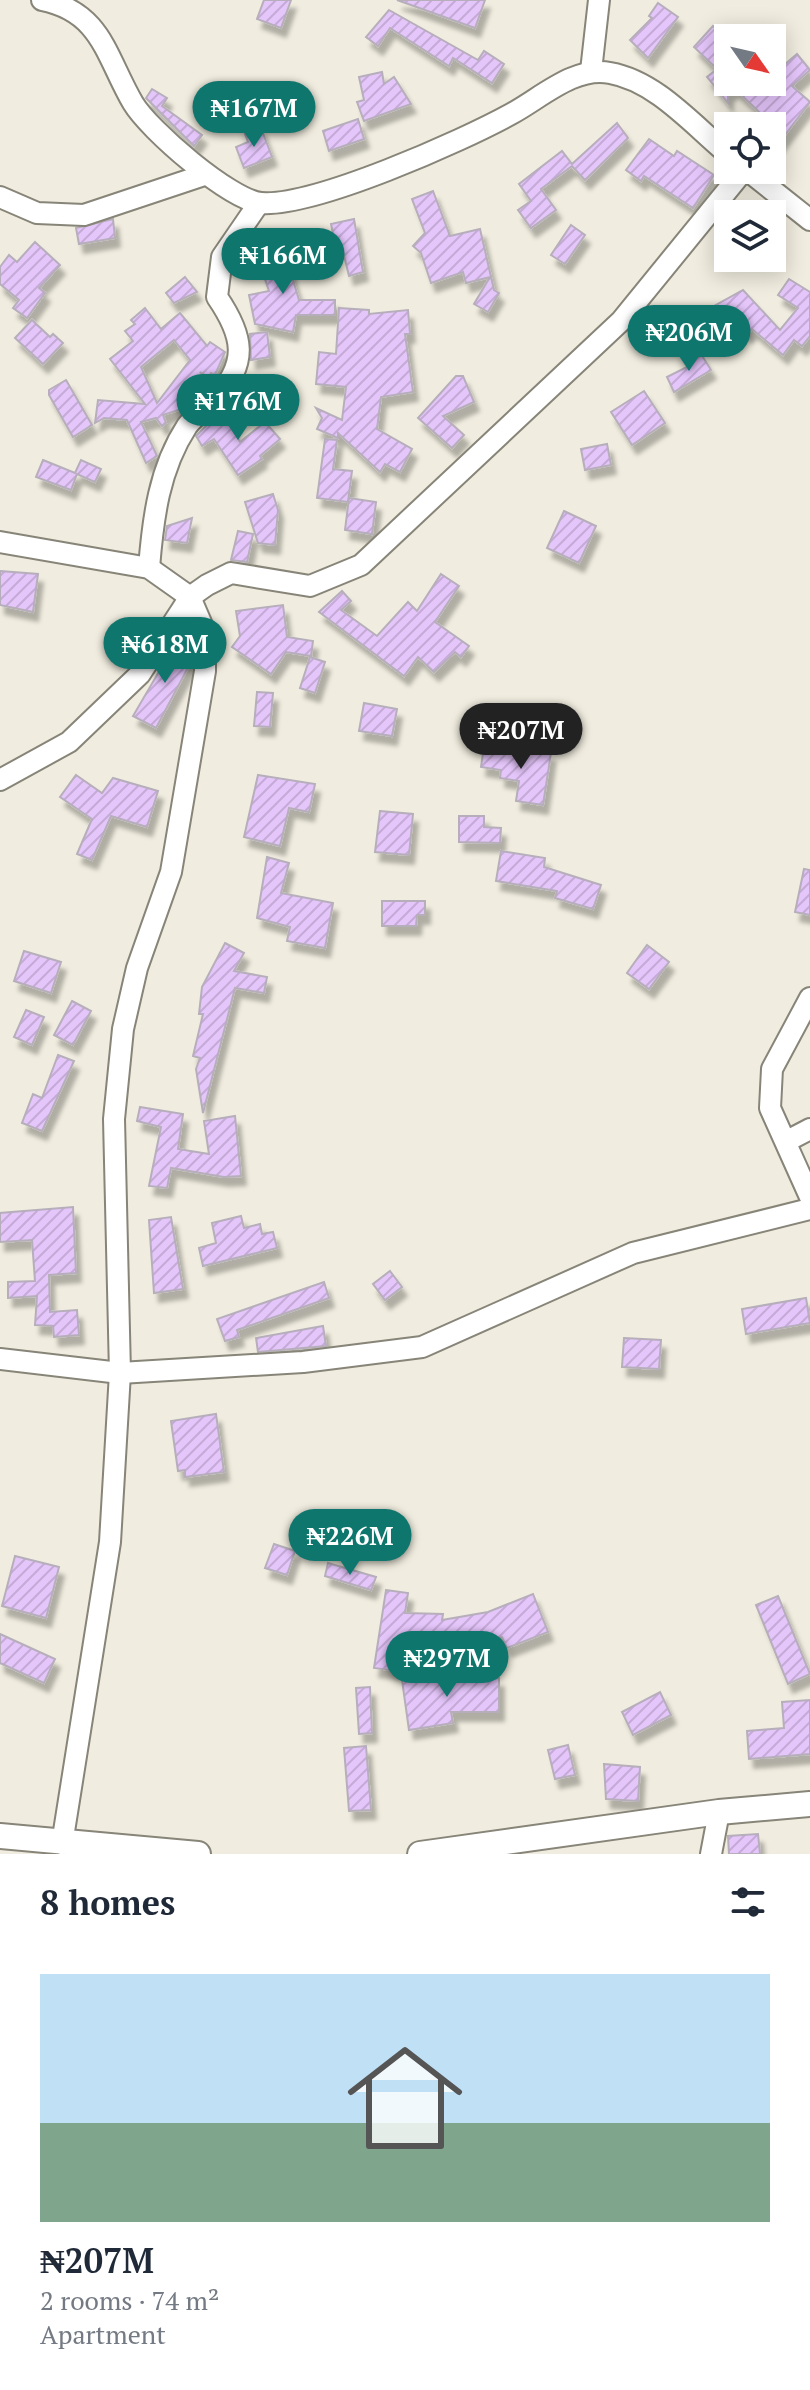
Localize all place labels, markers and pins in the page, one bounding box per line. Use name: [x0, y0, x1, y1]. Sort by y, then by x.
pin: ₦167M: [198, 81, 310, 149]
pin: ₦166M: [227, 228, 339, 296]
pin: ₦206M: [633, 305, 745, 373]
pin: ₦176M: [182, 374, 294, 442]
pin: ₦618M: [109, 617, 221, 685]
pin: ₦207M: [465, 703, 577, 771]
pin: ₦226M: [294, 1509, 406, 1577]
pin: ₦297M: [391, 1631, 503, 1699]

